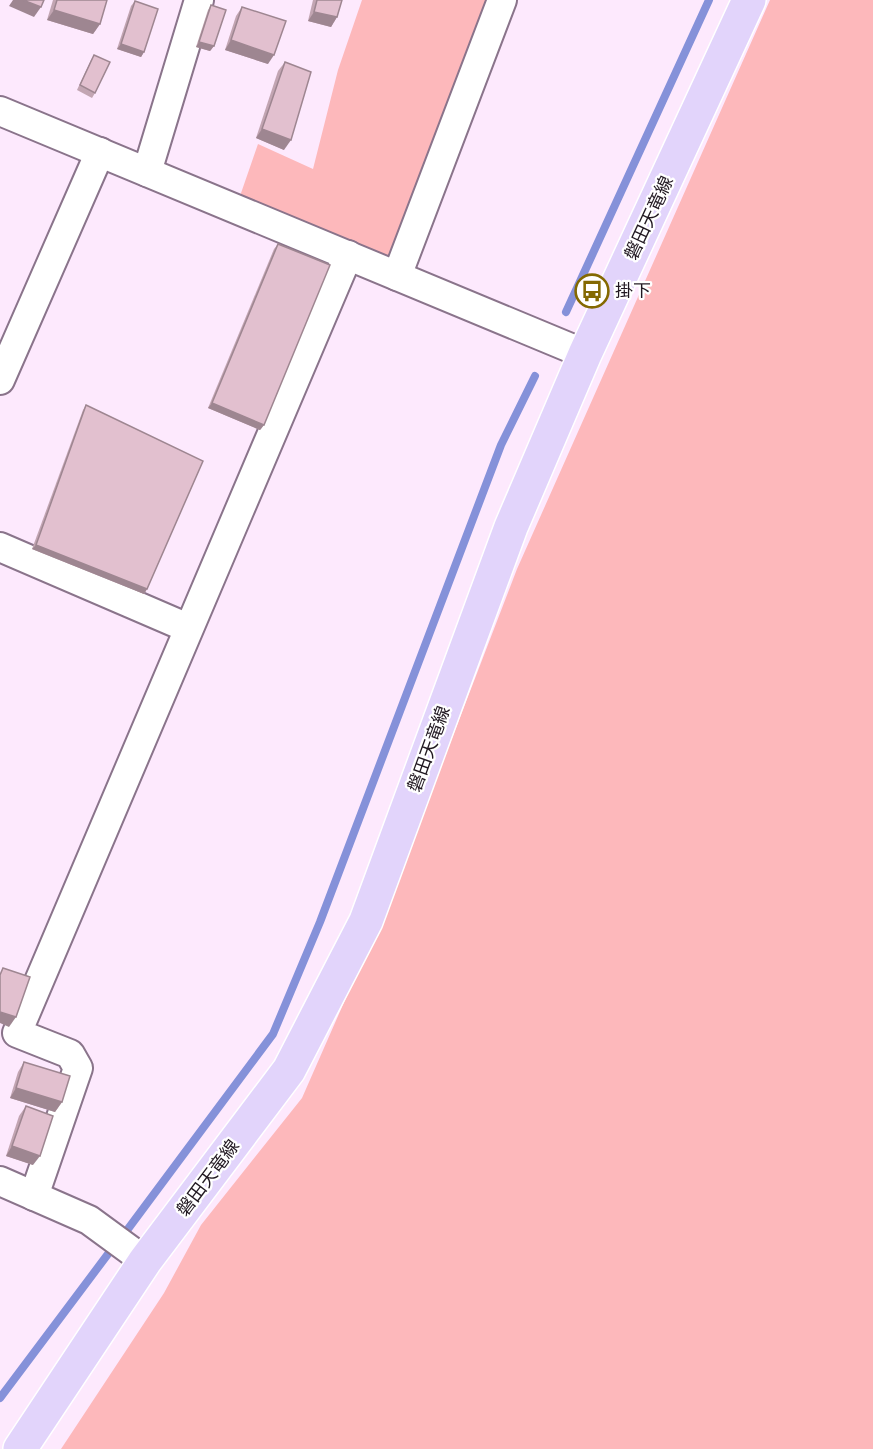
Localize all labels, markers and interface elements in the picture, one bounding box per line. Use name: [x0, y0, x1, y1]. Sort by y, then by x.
street label: 磐田天竜線: [620, 173, 678, 263]
bus stop icon: 掛下: [574, 273, 610, 309]
place label: 掛下: [615, 280, 651, 302]
street label: 磐田天竜線: [403, 703, 455, 795]
street label: 磐田天竜線: [172, 1135, 244, 1221]

